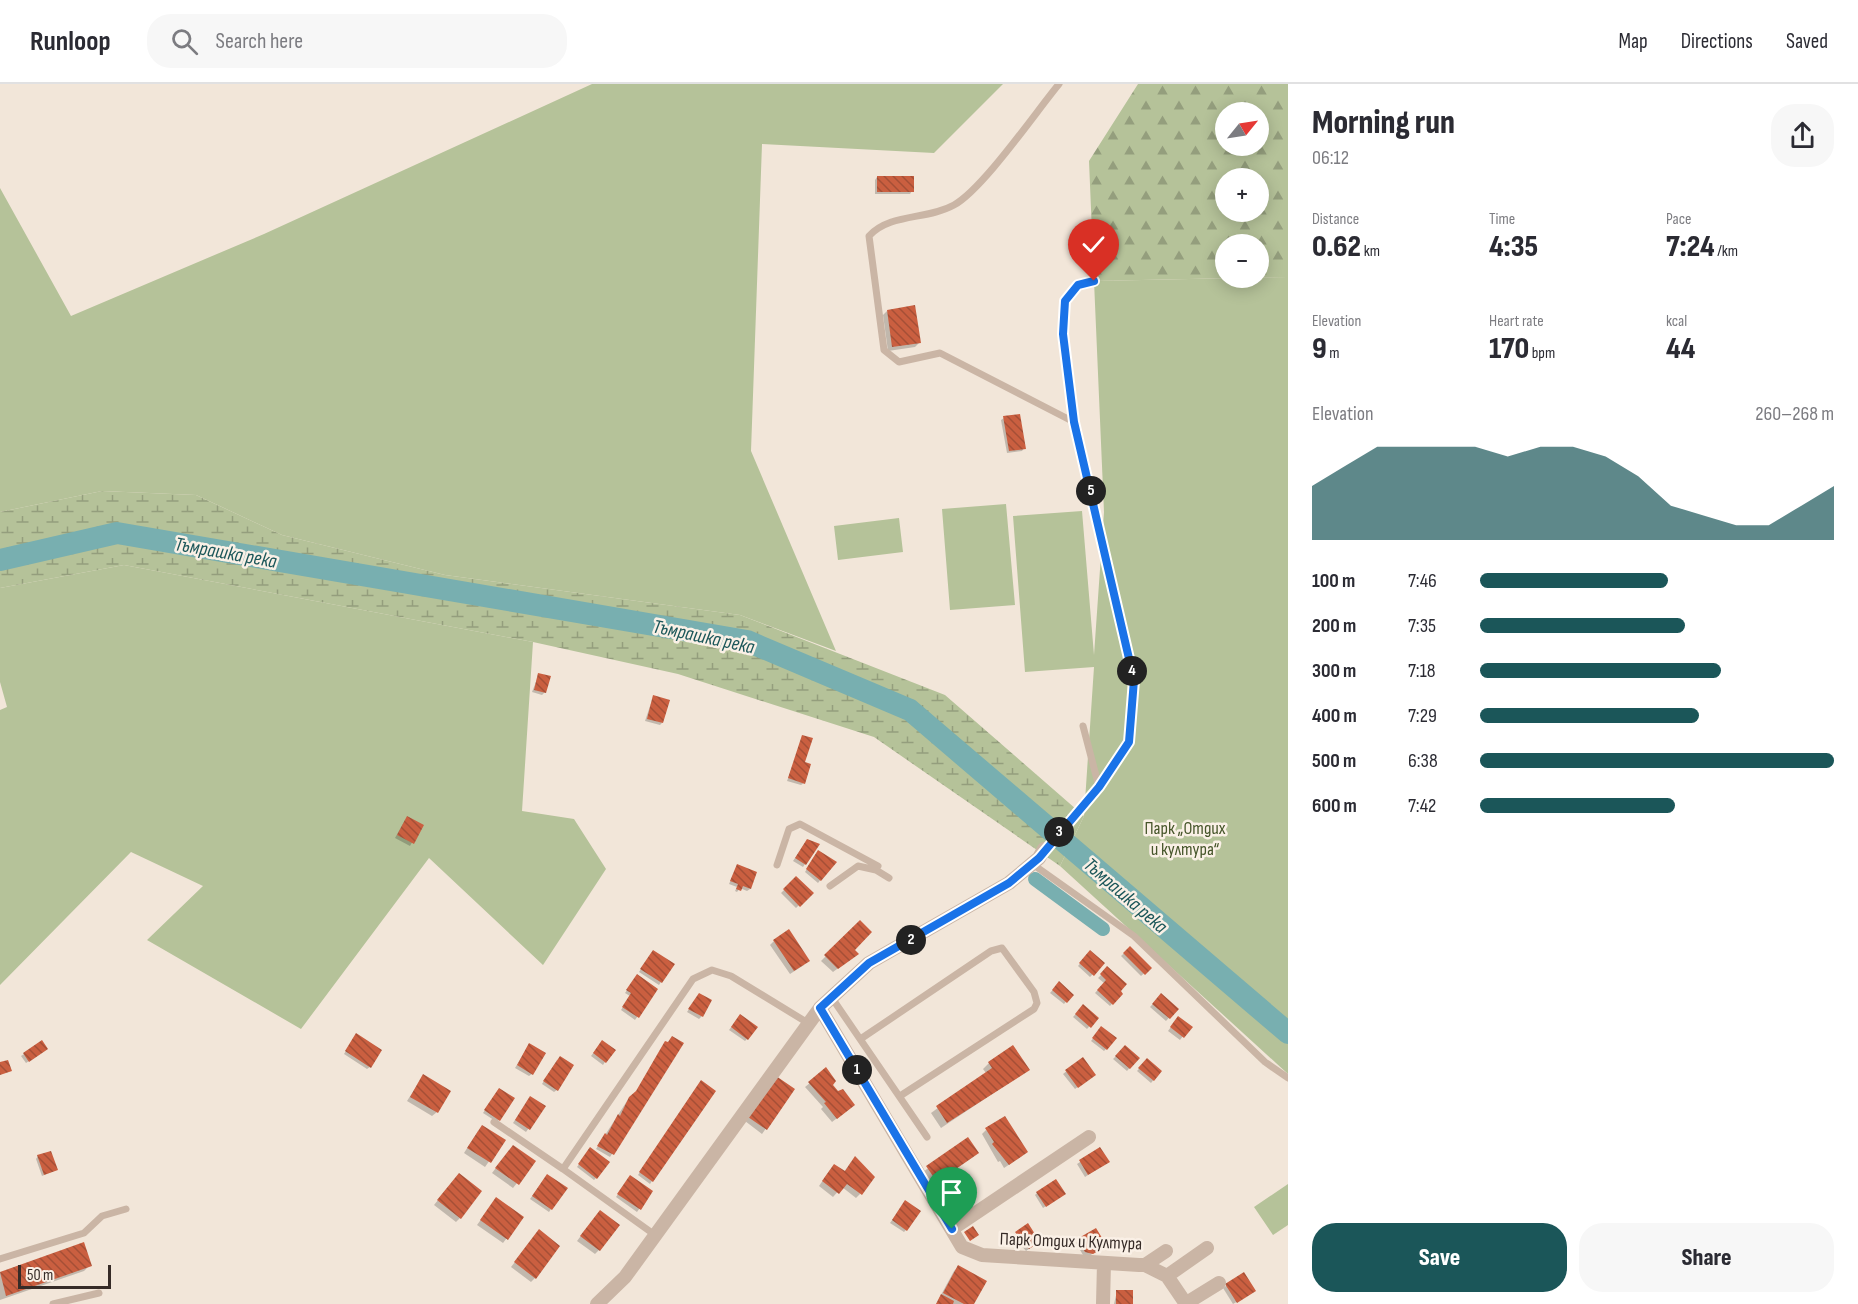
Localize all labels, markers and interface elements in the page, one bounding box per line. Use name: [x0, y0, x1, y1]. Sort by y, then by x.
search box: [147, 14, 567, 68]
text: Runloop: [30, 25, 111, 58]
icon: search: [168, 25, 201, 58]
text: Search here: [216, 28, 303, 55]
text: Map: [1618, 29, 1648, 54]
text: Directions: [1681, 29, 1753, 54]
text: Saved: [1786, 29, 1828, 54]
north arrow: [1215, 102, 1269, 156]
map controls: [1215, 102, 1269, 288]
text: Morning run: [1312, 103, 1455, 143]
button: share: [1771, 104, 1834, 167]
text: 06:12: [1312, 146, 1349, 170]
button: +: [1215, 168, 1269, 222]
text: Distance: [1312, 210, 1359, 229]
text: Time: [1489, 210, 1515, 229]
text: Pace: [1666, 210, 1691, 229]
pin: [1068, 219, 1119, 281]
icon: check: [1077, 228, 1110, 261]
text: 0.62: [1312, 229, 1361, 265]
text: 4:35: [1489, 229, 1538, 265]
text: 7:24: [1666, 229, 1715, 265]
button: −: [1215, 234, 1269, 288]
text: km: [1361, 242, 1380, 261]
text: /km: [1715, 242, 1738, 261]
text: Elevation: [1312, 312, 1361, 331]
text: Heart rate: [1489, 312, 1544, 331]
text: kcal: [1666, 312, 1687, 331]
text: 9: [1312, 331, 1327, 367]
text: 170: [1489, 331, 1529, 367]
text: 44: [1666, 331, 1695, 367]
text: m: [1327, 344, 1339, 363]
text: bpm: [1529, 344, 1555, 363]
text: Elevation: [1312, 402, 1374, 426]
text: 260–268 m: [1755, 402, 1834, 426]
pin: 5: [1076, 476, 1106, 506]
text: 5: [1087, 481, 1095, 500]
water label: Тъмрашка река: [173, 532, 279, 574]
text: 100 m: [1312, 569, 1355, 593]
text: 7:46: [1408, 569, 1437, 593]
text: 200 m: [1312, 614, 1356, 638]
text: 7:35: [1408, 614, 1436, 638]
water label: Тъмрашка река: [651, 615, 757, 659]
pin: 4: [1117, 656, 1147, 686]
text: 300 m: [1312, 659, 1356, 683]
text: 7:18: [1408, 659, 1435, 683]
text: 4: [1128, 661, 1136, 680]
text: 400 m: [1312, 704, 1357, 728]
text: 7:29: [1408, 704, 1437, 728]
text: 500 m: [1312, 749, 1356, 773]
text: 6:38: [1408, 749, 1438, 773]
text: 600 m: [1312, 794, 1357, 818]
text: 7:42: [1408, 794, 1436, 818]
pin: 3: [1044, 817, 1074, 847]
park label: Парк „Отдих и култура“: [1144, 818, 1226, 860]
text: 3: [1055, 822, 1063, 841]
water label: Тъмрашка река: [1079, 853, 1172, 939]
pin: 2: [896, 925, 926, 955]
text: 2: [907, 930, 915, 949]
pin: 1: [842, 1055, 872, 1085]
text: 1: [854, 1060, 860, 1079]
pin: [926, 1167, 977, 1229]
icon: arrive: [935, 1176, 968, 1209]
button: Save: [1312, 1223, 1567, 1292]
button: Share: [1579, 1223, 1834, 1292]
street label: Парк Отдих и Култура: [999, 1229, 1143, 1254]
scale bar: [18, 1262, 111, 1290]
text: 50 m: [27, 1266, 53, 1285]

